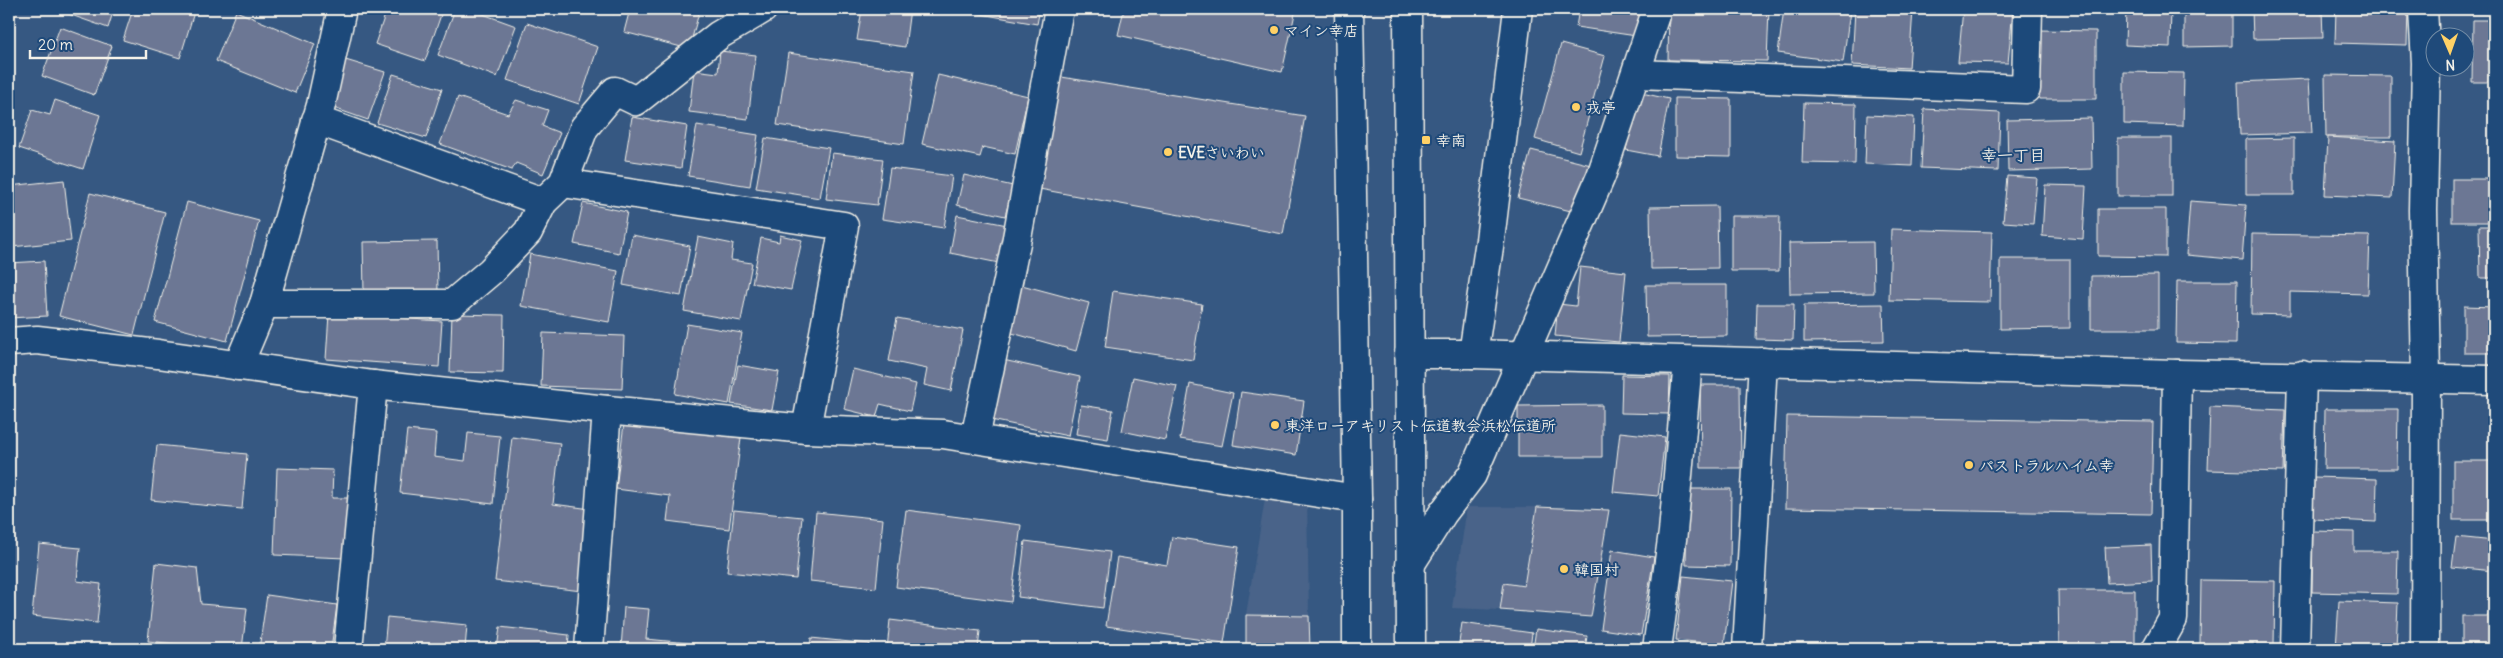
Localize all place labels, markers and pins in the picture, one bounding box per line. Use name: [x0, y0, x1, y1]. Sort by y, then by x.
place label: マイン幸店: [1284, 21, 1359, 40]
marker: マイン幸店: [1268, 24, 1280, 36]
place label: 戎亭: [1586, 98, 1616, 117]
marker: 戎亭: [1570, 101, 1582, 113]
place label: 幸南: [1436, 131, 1466, 150]
marker: 幸南: [1420, 134, 1432, 146]
place label: EVEさいわい: [1178, 143, 1265, 162]
marker: EVEさいわい: [1162, 146, 1174, 158]
place label: 東洋ローアキリスト伝道教会浜松伝道所: [1285, 416, 1556, 435]
marker: 東洋ローアキリスト伝道教会浜松伝道所: [1269, 419, 1281, 431]
place label: パストラルハイム幸: [1979, 456, 2114, 475]
marker: パストラルハイム幸: [1963, 459, 1975, 471]
place label: 韓国村: [1574, 560, 1619, 579]
marker: 韓国村: [1558, 563, 1570, 575]

